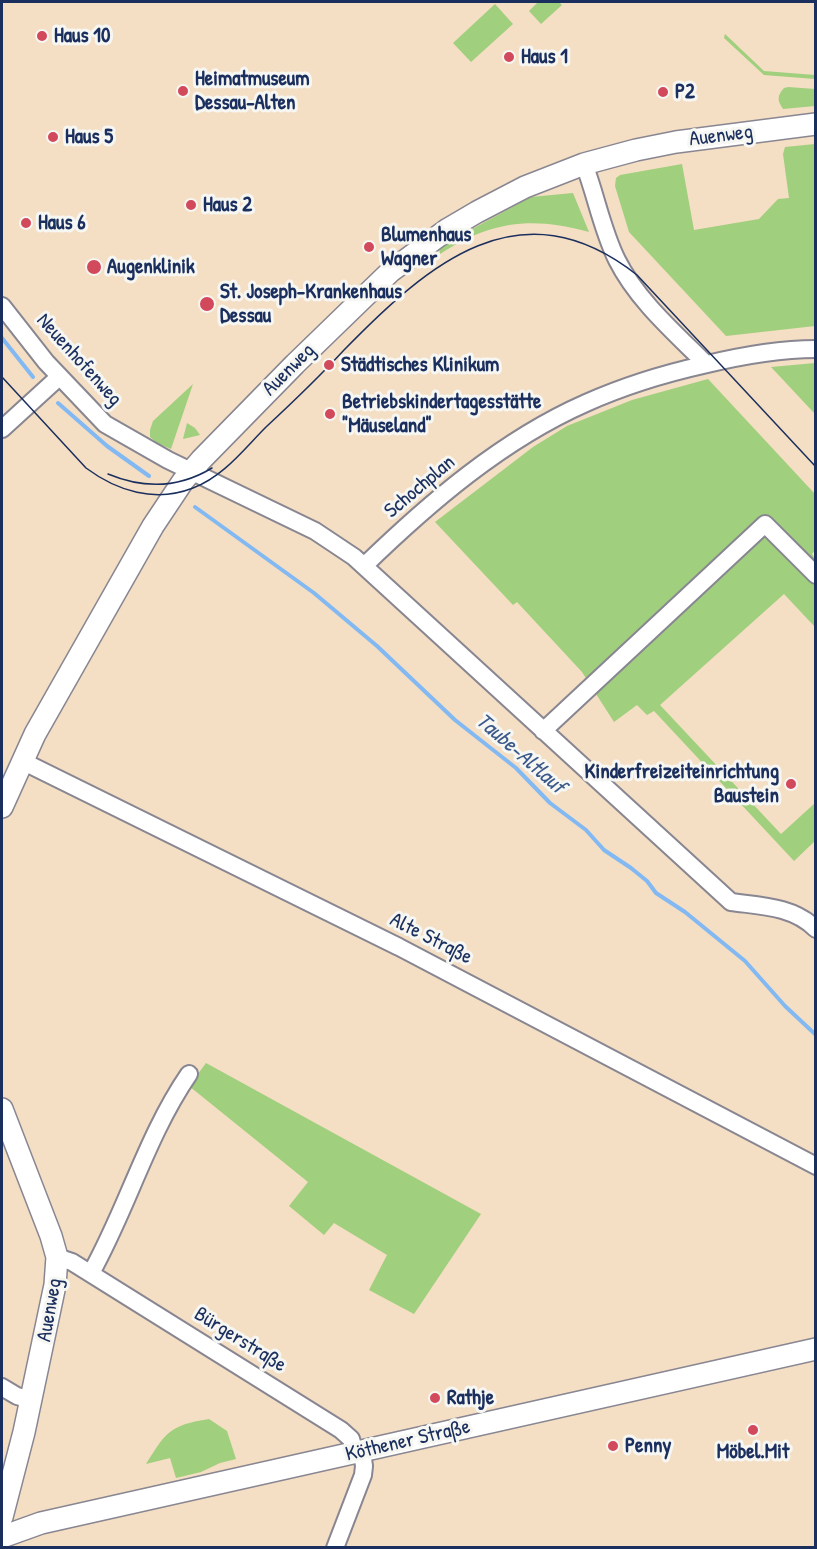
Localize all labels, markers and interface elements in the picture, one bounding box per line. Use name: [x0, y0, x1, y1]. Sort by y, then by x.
place label: Haus 10: [54, 23, 110, 49]
marker: Haus 10: [35, 29, 49, 43]
place label: Haus 1: [521, 44, 568, 70]
marker: Haus 1: [502, 50, 516, 64]
place label: Heimatmuseum Dessau-Alten: [195, 66, 309, 116]
place label: P2: [675, 79, 695, 105]
marker: Heimatmuseum Dessau-Alten: [176, 84, 190, 98]
marker: P2: [656, 85, 670, 99]
street label: Auenweg: [688, 120, 754, 152]
place label: Haus 5: [65, 124, 113, 150]
marker: Haus 5: [46, 130, 60, 144]
place label: Haus 2: [203, 192, 252, 218]
marker: Haus 2: [184, 198, 198, 212]
place label: Haus 6: [38, 210, 86, 236]
marker: Haus 6: [19, 216, 33, 230]
place label: Blumenhaus Wagner: [381, 222, 471, 272]
marker: Blumenhaus Wagner: [362, 240, 376, 254]
place label: Augenklinik: [107, 254, 195, 280]
marker: Augenklinik: [85, 258, 103, 276]
place label: St. Joseph-Krankenhaus Dessau: [220, 279, 402, 329]
marker: St. Joseph-Krankenhaus Dessau: [198, 295, 216, 313]
street label: Neuenhofenweg: [31, 309, 127, 411]
street label: Auenweg: [257, 338, 321, 402]
place label: Städtisches Klinikum: [341, 352, 499, 378]
marker: Städtisches Klinikum: [322, 358, 336, 372]
place label: Betriebskindertagesstätte "Mäuseland": [342, 389, 541, 439]
marker: Betriebskindertagesstätte "Mäuseland": [323, 407, 337, 421]
street label: Schochplan: [380, 450, 460, 524]
water label: Taube-Altlauf: [470, 708, 570, 800]
place label: Kinderfreizeiteinrichtung Baustein: [584, 759, 779, 809]
marker: Kinderfreizeiteinrichtung Baustein: [784, 777, 798, 791]
street label: Alte Straße: [386, 908, 476, 970]
street label: Auenweg: [32, 1276, 68, 1344]
street label: Bürgerstraße: [189, 1302, 291, 1378]
place label: Rathje: [447, 1385, 494, 1411]
marker: Rathje: [428, 1391, 442, 1405]
street label: Köthener Straße: [343, 1414, 473, 1468]
marker: Möbel.Mit: [746, 1423, 760, 1437]
place label: Penny: [625, 1433, 671, 1459]
marker: Penny: [606, 1439, 620, 1453]
place label: Möbel.Mit: [717, 1439, 789, 1465]

